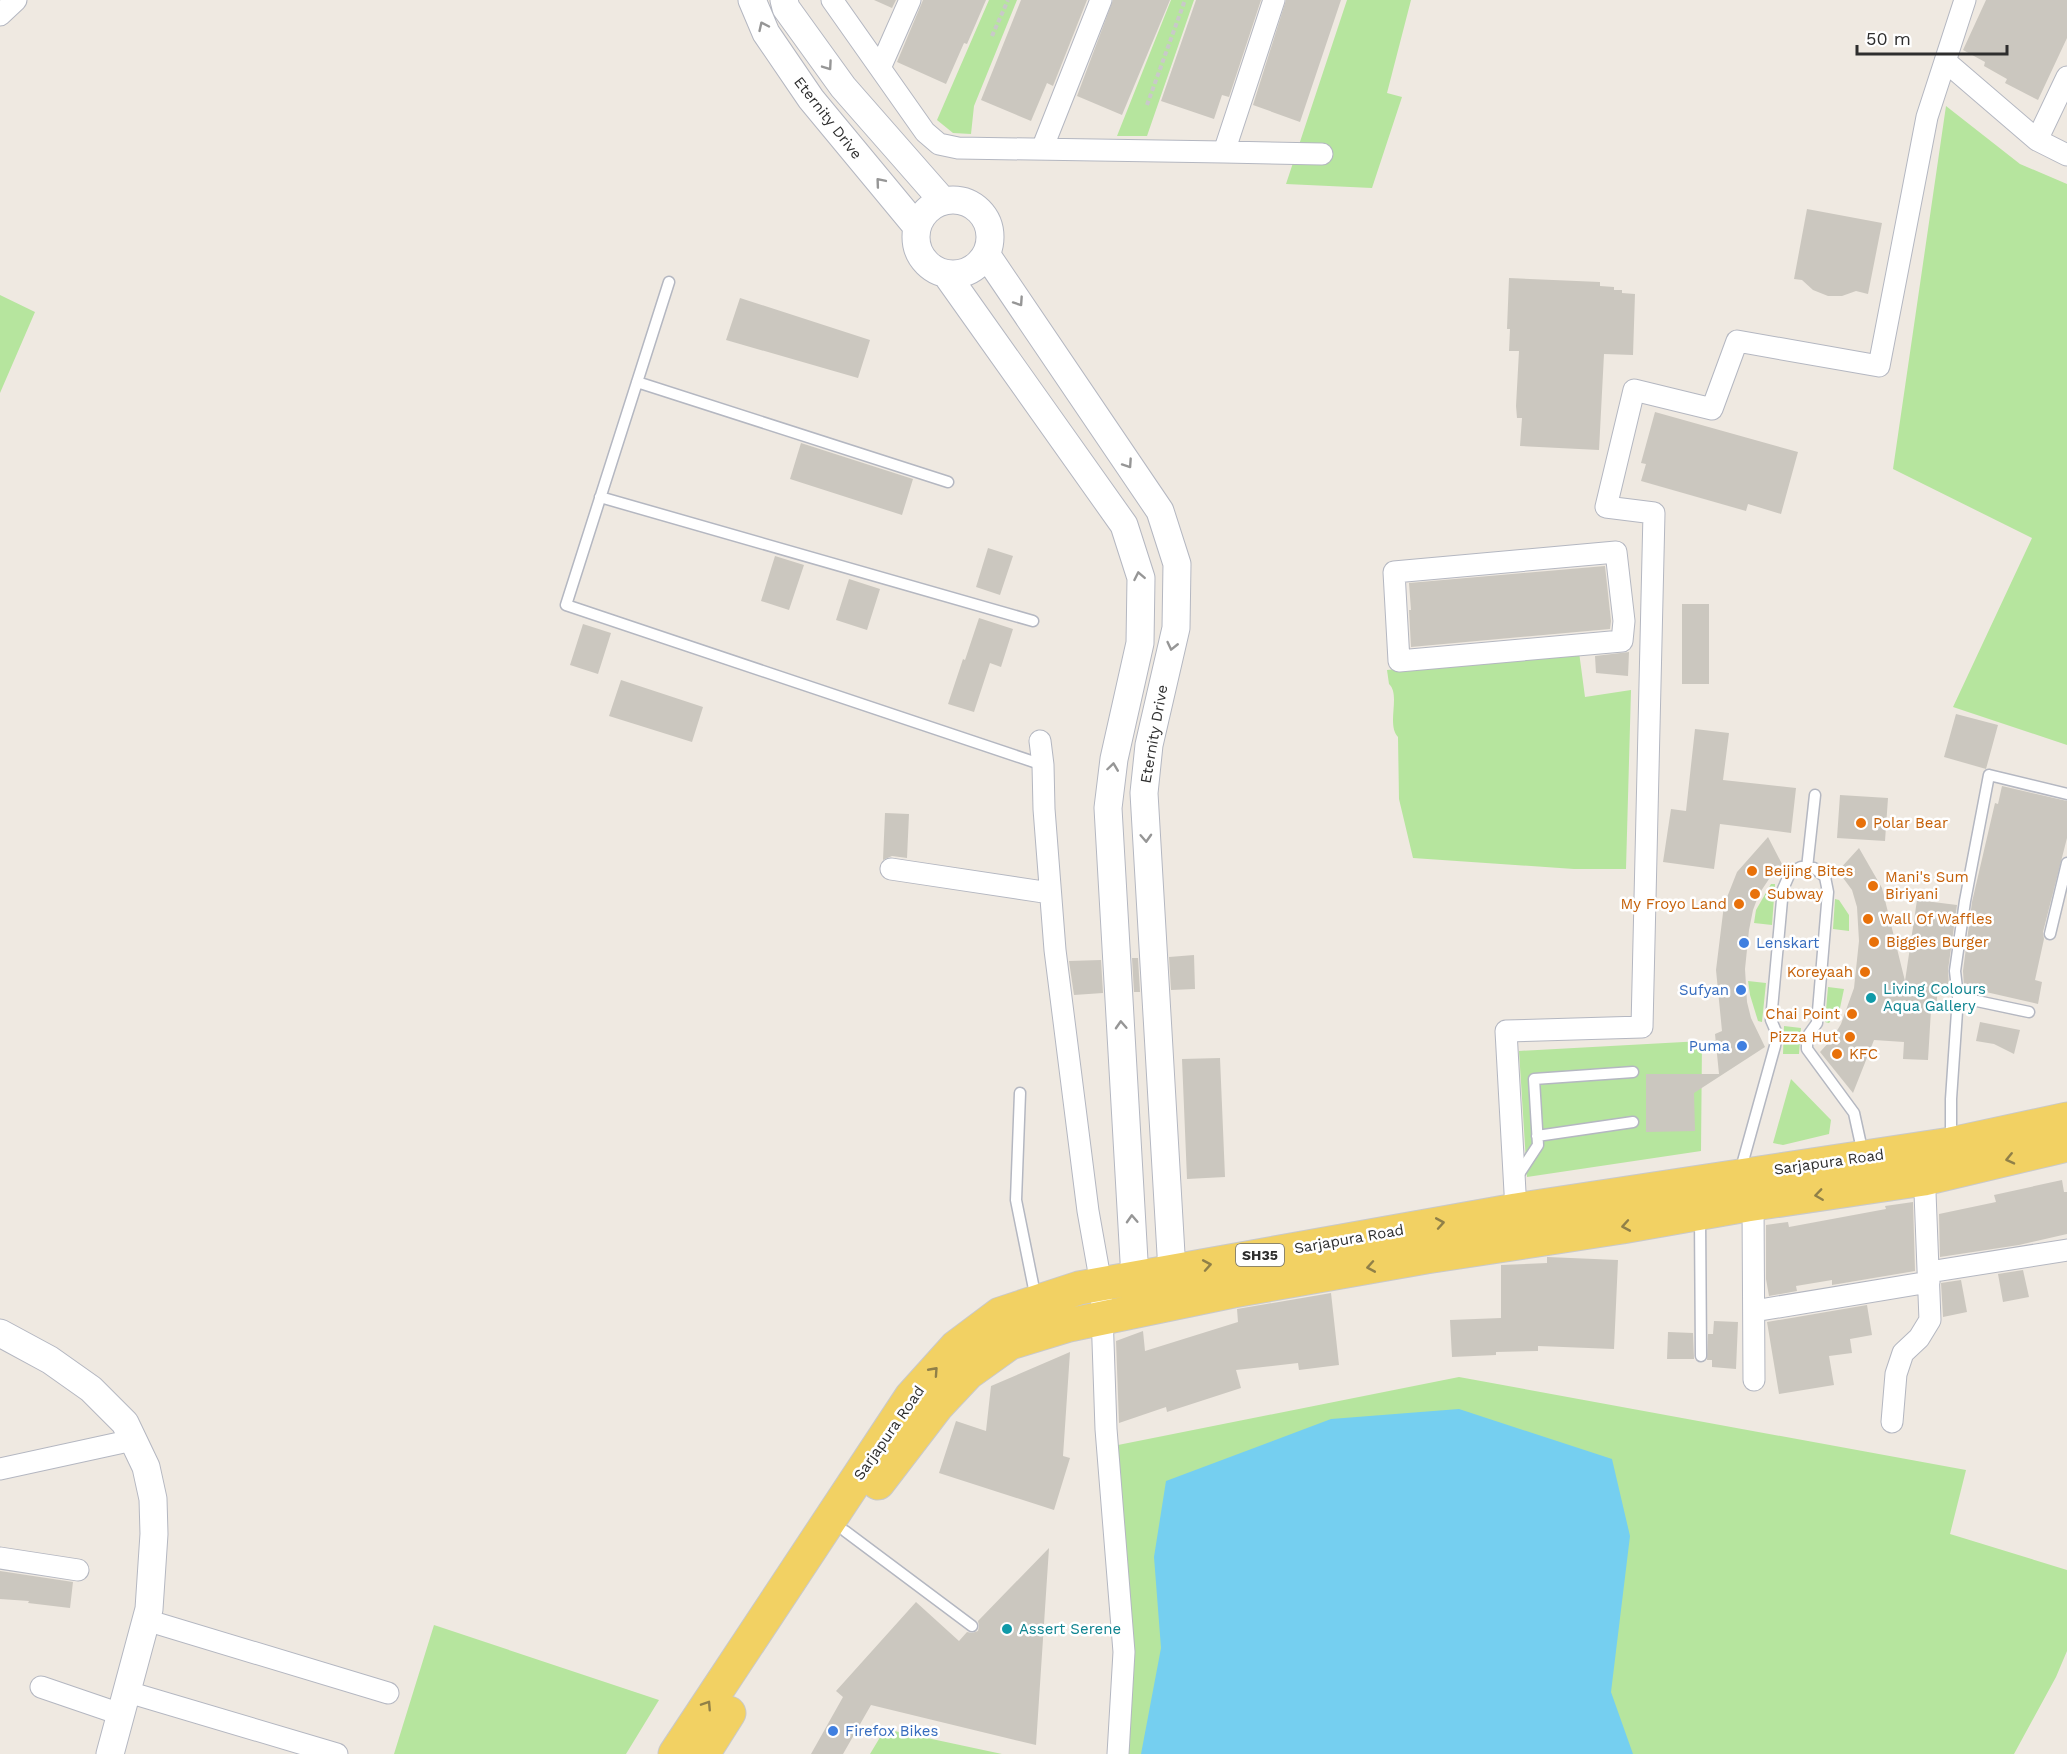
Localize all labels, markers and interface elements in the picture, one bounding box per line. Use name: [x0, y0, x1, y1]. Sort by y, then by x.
scale bar: [1857, 18, 2007, 56]
one-way arrow: [759, 22, 771, 33]
text: 50 m: [1866, 28, 1911, 49]
one-way arrow: [821, 59, 832, 70]
street label: Eternity Drive: [790, 73, 866, 163]
one-way arrow: [876, 178, 887, 189]
one-way arrow: [1012, 295, 1023, 306]
one-way arrow: [1121, 457, 1132, 468]
one-way arrow: [1133, 571, 1146, 581]
one-way arrow: [1166, 641, 1179, 651]
street label: Eternity Drive: [1136, 683, 1172, 785]
one-way arrow: [1106, 763, 1119, 772]
place label: Polar Bear: [1873, 814, 1948, 832]
marker: Polar Bear: [1854, 816, 1868, 830]
one-way arrow: [1140, 834, 1153, 843]
place label: Beijing Bites: [1764, 862, 1854, 880]
marker: Beijing Bites: [1745, 864, 1759, 878]
place label: Mani's Sum Biriyani: [1885, 868, 1969, 903]
marker: Mani's Sum Biriyani: [1866, 879, 1880, 893]
place label: Subway: [1767, 885, 1823, 903]
marker: Subway: [1748, 887, 1762, 901]
place label: My Froyo Land: [1621, 895, 1727, 913]
marker: My Froyo Land: [1732, 897, 1746, 911]
place label: Wall Of Waffles: [1880, 910, 1993, 928]
marker: Wall Of Waffles: [1861, 912, 1875, 926]
place label: Biggies Burger: [1886, 933, 1989, 951]
place label: Lenskart: [1756, 934, 1820, 952]
marker: Biggies Burger: [1867, 935, 1881, 949]
marker: Lenskart: [1737, 936, 1751, 950]
place label: Koreyaah: [1787, 963, 1853, 981]
marker: Koreyaah: [1858, 965, 1872, 979]
place label: Living Colours Aqua Gallery: [1883, 980, 1986, 1015]
place label: Sufyan: [1679, 981, 1729, 999]
marker: Sufyan: [1734, 983, 1748, 997]
marker: Living Colours Aqua Gallery: [1864, 991, 1878, 1005]
place label: Chai Point: [1765, 1005, 1841, 1023]
marker: Chai Point: [1845, 1007, 1859, 1021]
one-way arrow: [1114, 1020, 1127, 1029]
place label: Pizza Hut: [1769, 1028, 1839, 1046]
marker: Pizza Hut: [1843, 1030, 1857, 1044]
place label: Puma: [1689, 1037, 1730, 1055]
marker: Puma: [1735, 1039, 1749, 1053]
place label: KFC: [1849, 1045, 1878, 1063]
marker: KFC: [1830, 1047, 1844, 1061]
street label: Sarjapura Road: [1773, 1145, 1885, 1179]
one-way arrow: [2005, 1151, 2015, 1164]
one-way arrow: [1814, 1188, 1823, 1201]
one-way arrow: [1126, 1215, 1139, 1224]
one-way arrow: [1435, 1217, 1445, 1230]
street label: Sarjapura Road: [1293, 1220, 1405, 1258]
one-way arrow: [1622, 1220, 1631, 1232]
road number: SH35: [1236, 1244, 1284, 1266]
one-way arrow: [1201, 1259, 1211, 1272]
one-way arrow: [1367, 1260, 1377, 1273]
one-way arrow: [927, 1367, 938, 1377]
street label: Sarjapura Road: [850, 1382, 928, 1484]
place label: Assert Serene: [1019, 1620, 1121, 1638]
marker: Assert Serene: [1000, 1622, 1014, 1636]
one-way arrow: [700, 1701, 711, 1712]
place label: Firefox Bikes: [845, 1722, 938, 1740]
marker: Firefox Bikes: [826, 1724, 840, 1738]

